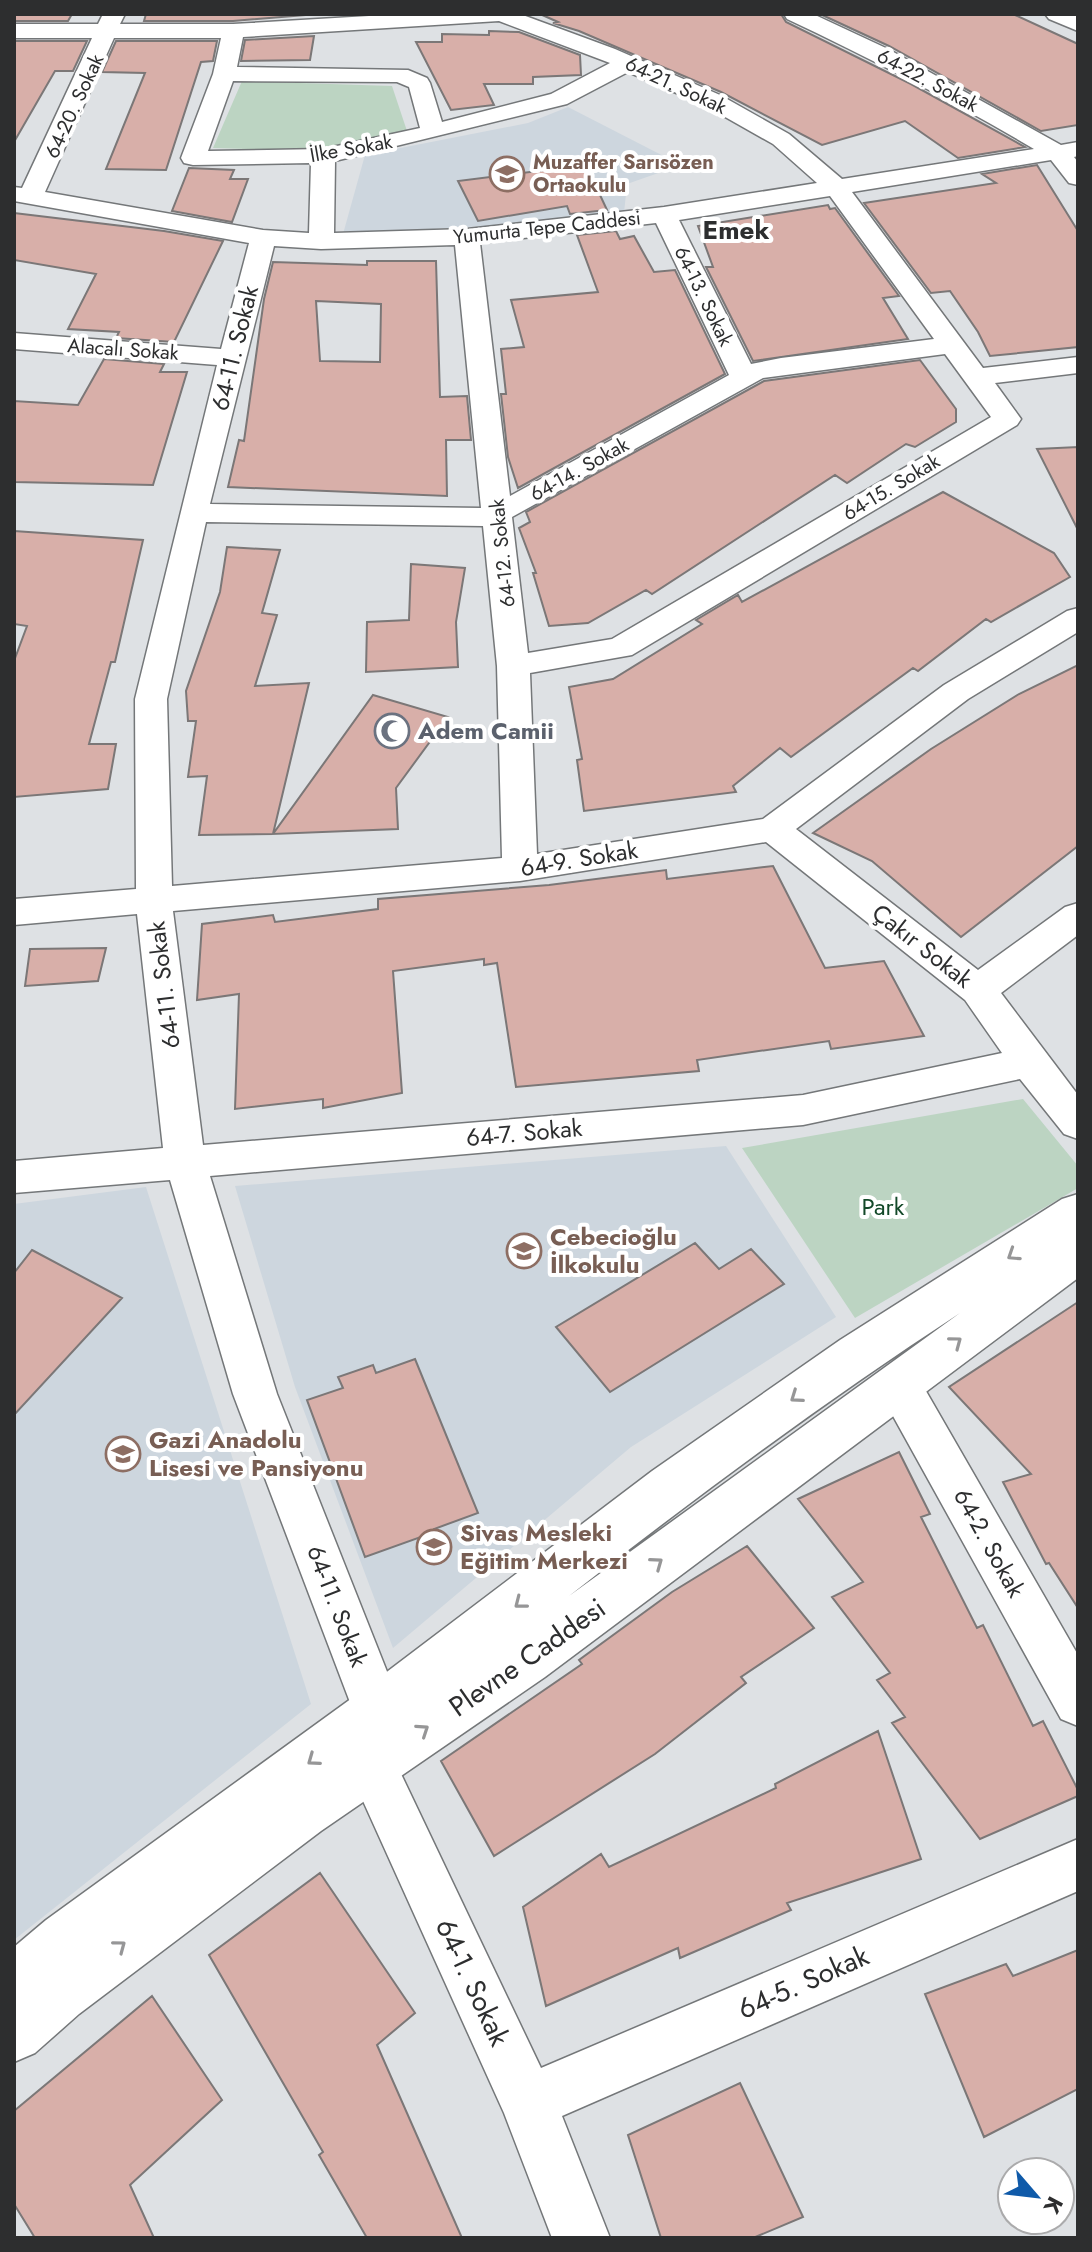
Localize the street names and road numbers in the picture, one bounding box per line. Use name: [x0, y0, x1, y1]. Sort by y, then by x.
street label: 64-22. Sokak: [872, 42, 984, 119]
street label: 64-20. Sokak: [38, 49, 111, 163]
street label: 64-21. Sokak: [620, 49, 731, 122]
street label: İlke Sokak: [307, 127, 395, 170]
street label: Yumurta Tepe Caddesi: [452, 203, 642, 252]
street label: 64-13. Sokak: [667, 241, 740, 351]
street label: 64-11. Sokak: [202, 281, 267, 414]
street label: Alacalı Sokak: [66, 331, 180, 368]
street label: 64-14. Sokak: [524, 430, 634, 509]
street label: 64-15. Sokak: [837, 447, 946, 528]
street label: 64-12. Sokak: [482, 497, 523, 609]
street label: 64-9. Sokak: [518, 832, 641, 885]
street label: Çakır Sokak: [865, 895, 980, 996]
street label: 64-11. Sokak: [138, 919, 189, 1051]
street label: 64-7. Sokak: [464, 1110, 584, 1155]
street label: 64-2. Sokak: [945, 1482, 1034, 1604]
street label: 64-11. Sokak: [298, 1540, 377, 1672]
street label: Plevne Caddesi: [440, 1588, 614, 1727]
street label: 64-1. Sokak: [425, 1912, 520, 2053]
street label: 64-5. Sokak: [731, 1935, 876, 2030]

